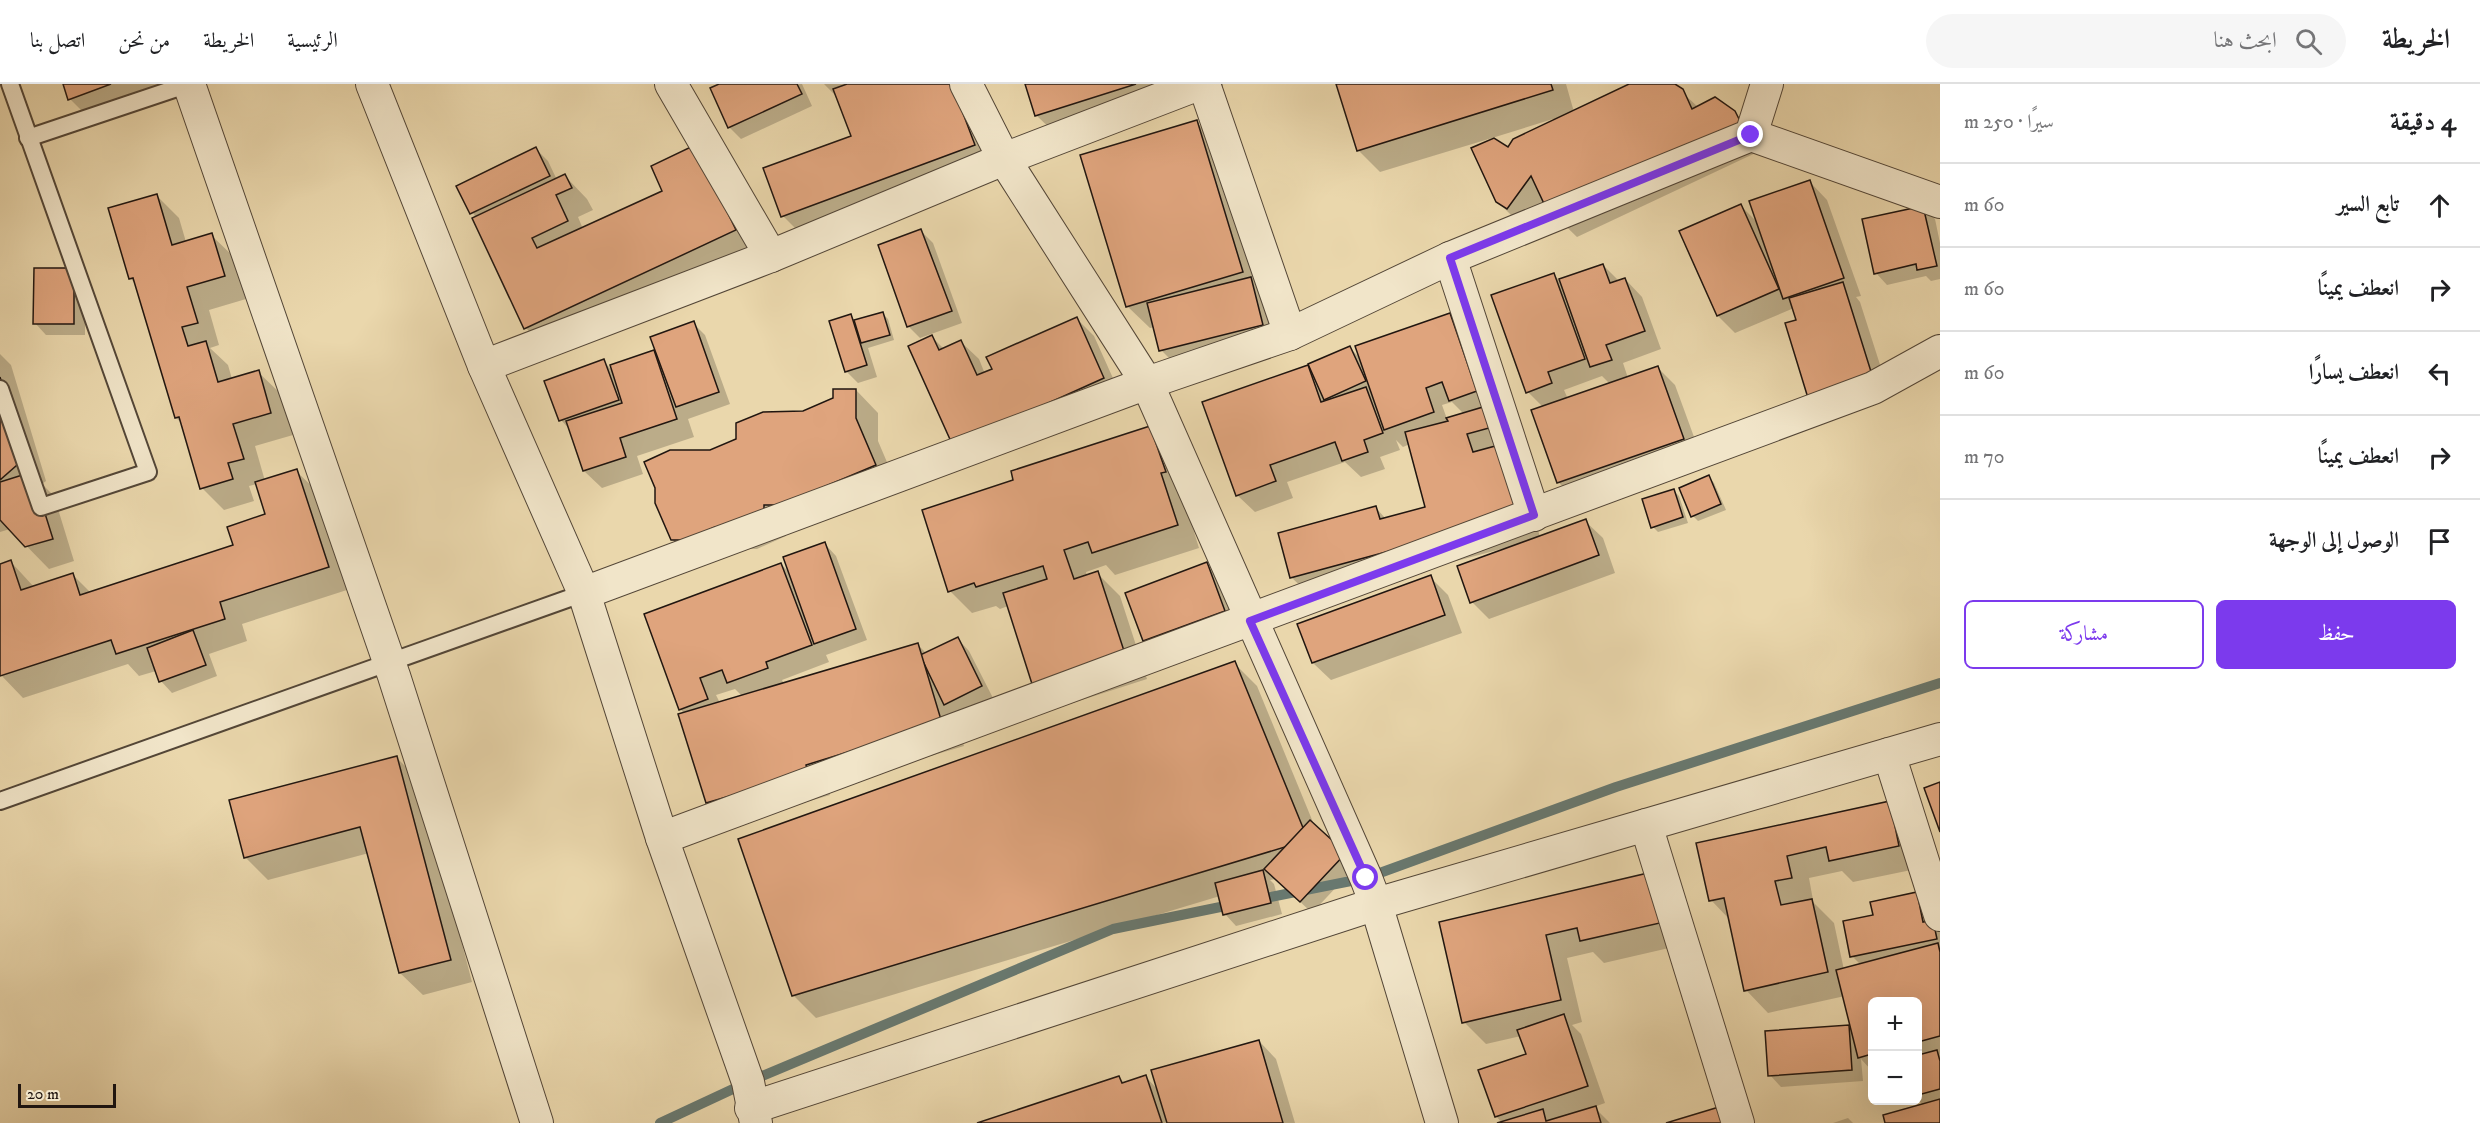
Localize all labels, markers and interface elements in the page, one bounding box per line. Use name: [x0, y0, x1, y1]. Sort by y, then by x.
search box: [1926, 14, 2346, 68]
text: الخريطة: [2382, 22, 2450, 57]
icon: search: [2292, 25, 2325, 58]
text: ابحث هنا: [2213, 27, 2277, 54]
text: اتصل بنا: [30, 28, 85, 54]
text: من نحن: [118, 28, 170, 54]
text: الخريطة: [203, 28, 254, 54]
text: الرئيسية: [287, 28, 338, 54]
text: 4 دقيقة: [2390, 106, 2456, 139]
text: سيرًا · 250 m: [1964, 110, 2054, 135]
route end: [1737, 121, 1763, 147]
icon: ahead: [2423, 189, 2456, 222]
text: تابع السير: [2337, 191, 2399, 218]
text: 60 m: [1964, 193, 2005, 218]
icon: right: [2423, 273, 2456, 306]
text: انعطف يمينًا: [2318, 275, 2399, 302]
text: 60 m: [1964, 277, 2005, 302]
icon: left: [2423, 357, 2456, 390]
text: انعطف يسارًا: [2309, 359, 2399, 386]
text: 60 m: [1964, 361, 2005, 386]
icon: right: [2423, 441, 2456, 474]
text: انعطف يمينًا: [2318, 443, 2399, 470]
text: 70 m: [1964, 445, 2005, 470]
icon: arrive: [2423, 525, 2456, 558]
text: الوصول إلى الوجهة: [2269, 527, 2399, 554]
button: مشاركة: [1964, 600, 2204, 669]
button: حفظ: [2216, 600, 2456, 669]
route start: [1352, 864, 1378, 890]
map controls: [1868, 997, 1922, 1105]
button: +: [1868, 997, 1922, 1051]
button: −: [1868, 1051, 1922, 1105]
scale bar: [18, 1081, 116, 1108]
text: 20 m: [27, 1084, 59, 1104]

